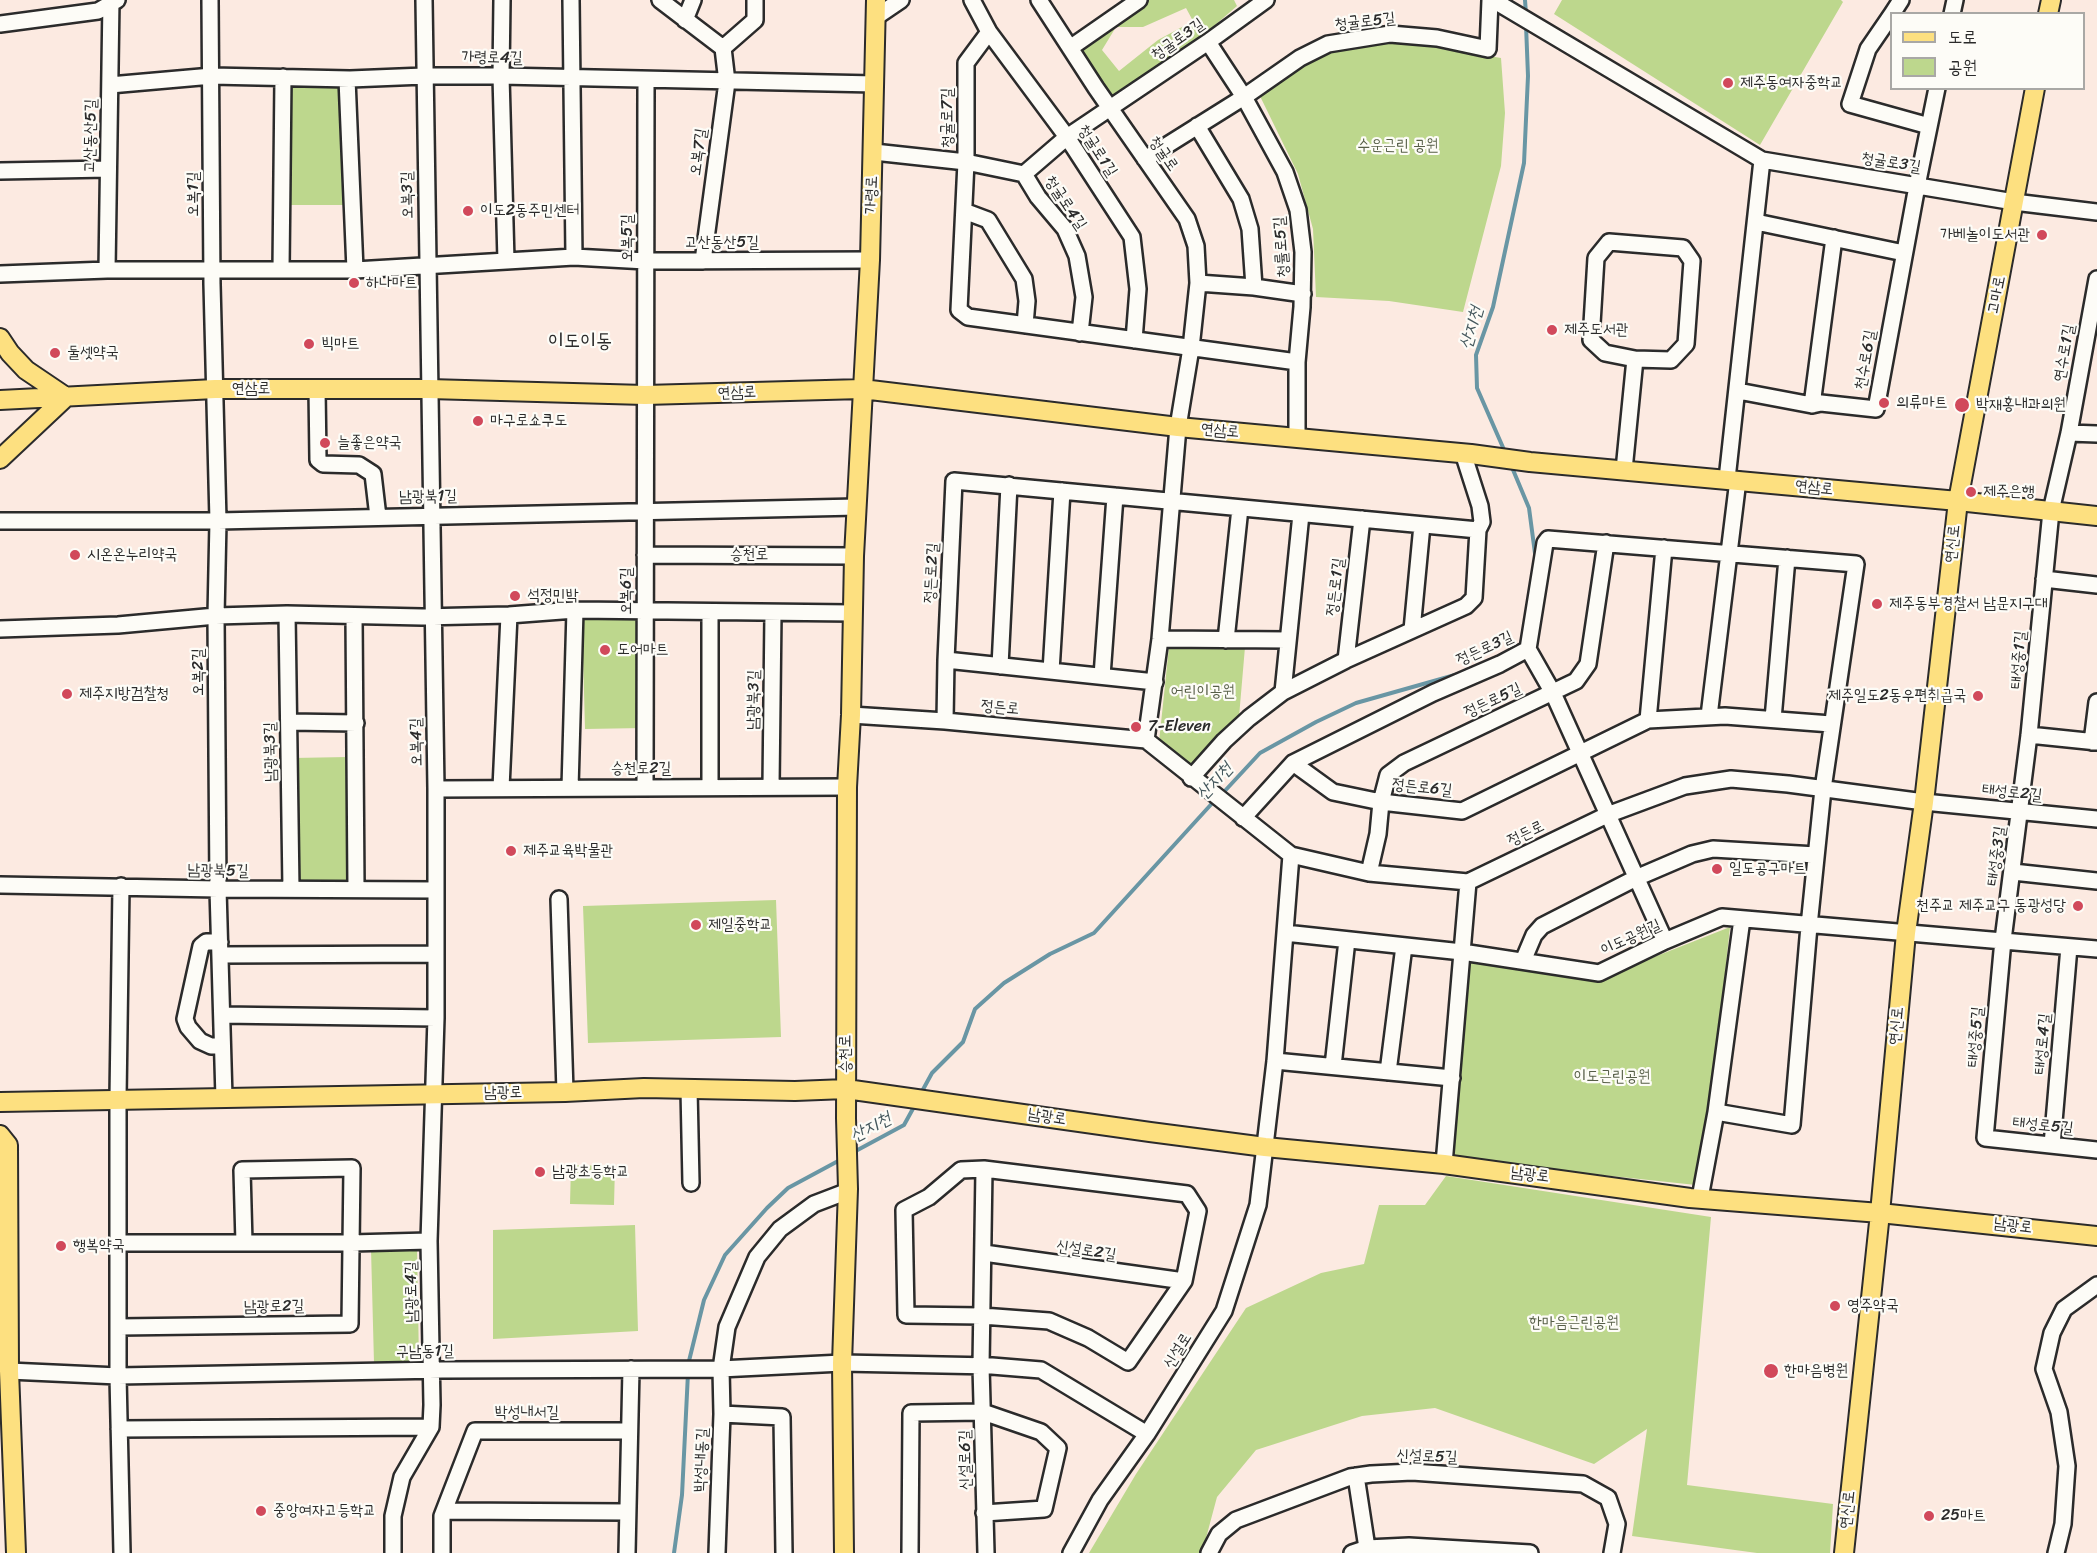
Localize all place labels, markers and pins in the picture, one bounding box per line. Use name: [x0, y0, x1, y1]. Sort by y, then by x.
place label: 제주동여자중학교: [1740, 73, 1843, 93]
marker: 제주동여자중학교: [1721, 76, 1735, 90]
place label: 이도2동주민센터: [480, 201, 579, 221]
marker: 이도2동주민센터: [461, 204, 475, 218]
place label: 가베놀이도서관: [1940, 225, 2030, 245]
marker: 가베놀이도서관: [2035, 228, 2049, 242]
place label: 하나마트: [366, 273, 418, 293]
marker: 하나마트: [347, 276, 361, 290]
place label: 제주도서관: [1564, 320, 1628, 340]
marker: 제주도서관: [1545, 323, 1559, 337]
place label: 빅마트: [321, 334, 360, 354]
marker: 빅마트: [302, 337, 316, 351]
place label: 둘셋약국: [67, 343, 118, 363]
marker: 둘셋약국: [48, 346, 62, 360]
place label: 의류마트: [1896, 393, 1948, 413]
place label: 박재홍내과의원: [1976, 395, 2066, 415]
marker: 의류마트: [1877, 396, 1891, 410]
marker: 박재홍내과의원: [1953, 396, 1971, 414]
place label: 마구로쇼쿠도: [490, 411, 567, 431]
marker: 마구로쇼쿠도: [471, 414, 485, 428]
place label: 늘좋은약국: [337, 433, 401, 453]
marker: 늘좋은약국: [318, 436, 332, 450]
place label: 제주은행: [1983, 482, 2034, 502]
marker: 제주은행: [1964, 485, 1978, 499]
place label: 시온온누리약국: [87, 545, 177, 565]
marker: 시온온누리약국: [68, 548, 82, 562]
place label: 석정민박: [527, 586, 578, 606]
marker: 석정민박: [508, 589, 522, 603]
place label: 제주동부경찰서 남문지구대: [1889, 594, 2048, 614]
marker: 제주동부경찰서 남문지구대: [1870, 597, 1884, 611]
place label: 도어마트: [617, 640, 668, 660]
marker: 도어마트: [598, 643, 612, 657]
place label: 제주지방검찰청: [79, 684, 169, 704]
place label: 제주일도2동우편취급국: [1828, 686, 1966, 706]
marker: 제주지방검찰청: [60, 687, 74, 701]
marker: 제주일도2동우편취급국: [1971, 689, 1985, 703]
place label: 7-Eleven: [1148, 717, 1211, 737]
marker: 7-Eleven: [1129, 720, 1143, 734]
place label: 제주교육박물관: [523, 841, 613, 861]
marker: 제주교육박물관: [504, 844, 518, 858]
place label: 일도공구마트: [1729, 859, 1806, 879]
marker: 일도공구마트: [1710, 862, 1724, 876]
place label: 천주교 제주교구 동광성당: [1916, 896, 2066, 916]
marker: 천주교 제주교구 동광성당: [2071, 899, 2085, 913]
place label: 제일중학교: [708, 915, 772, 935]
marker: 제일중학교: [689, 918, 703, 932]
place label: 남광초등학교: [552, 1162, 629, 1182]
marker: 남광초등학교: [533, 1165, 547, 1179]
place label: 행복약국: [73, 1236, 124, 1256]
marker: 행복약국: [54, 1239, 68, 1253]
place label: 영주약국: [1847, 1296, 1898, 1316]
marker: 영주약국: [1828, 1299, 1842, 1313]
place label: 한마음병원: [1784, 1361, 1848, 1381]
marker: 한마음병원: [1762, 1362, 1780, 1380]
place label: 중앙여자고등학교: [273, 1501, 376, 1521]
marker: 중앙여자고등학교: [254, 1504, 268, 1518]
place label: 25마트: [1941, 1506, 1986, 1526]
marker: 25마트: [1922, 1509, 1936, 1523]

